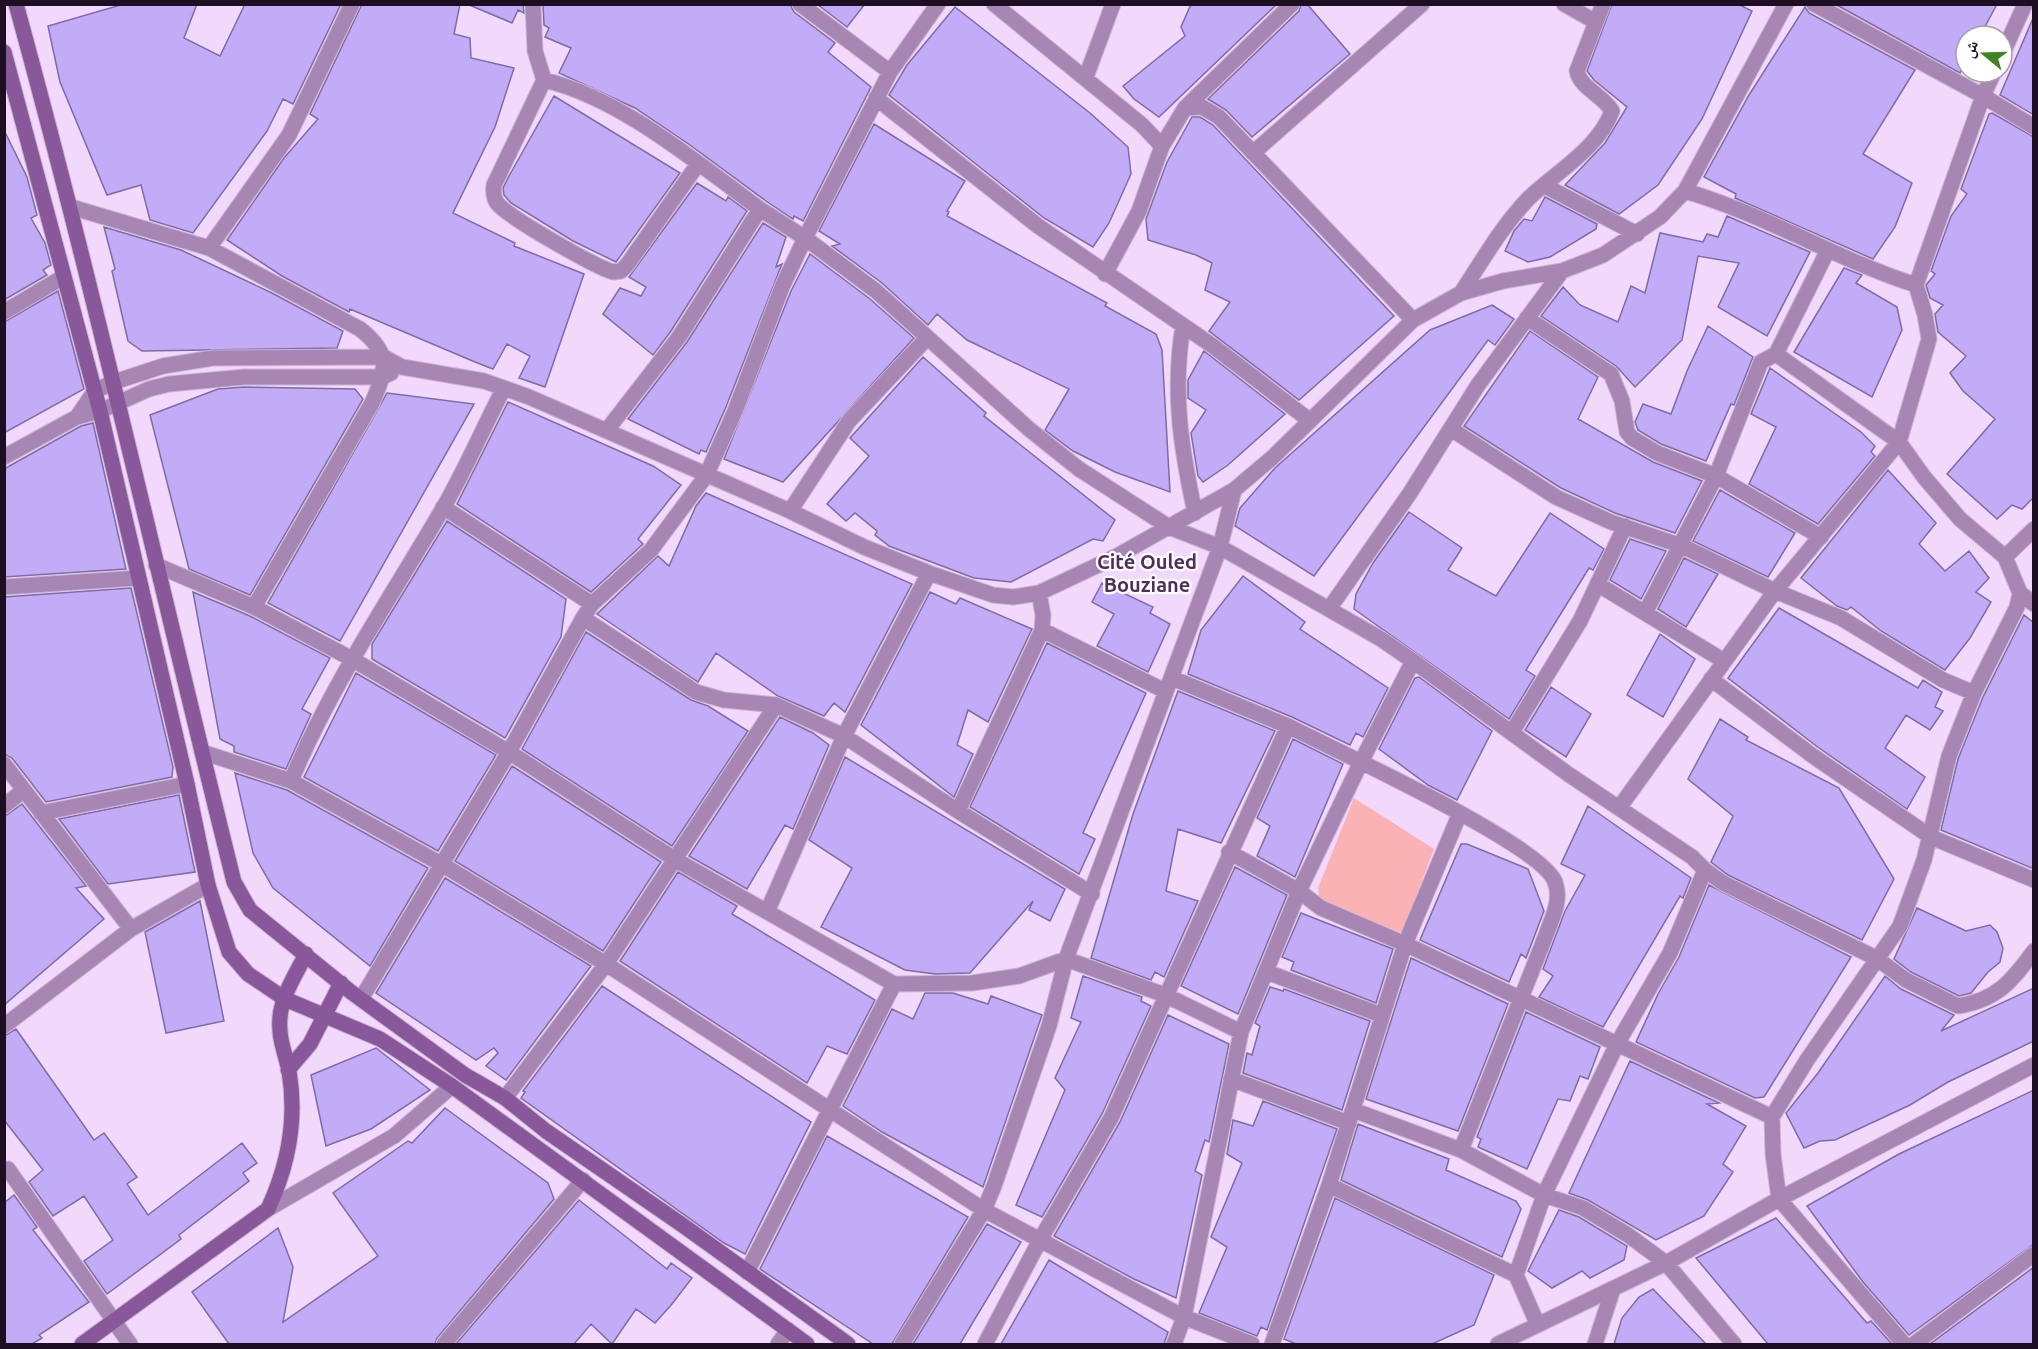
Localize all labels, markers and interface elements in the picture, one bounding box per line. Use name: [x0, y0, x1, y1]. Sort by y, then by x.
north arrow: [1954, 24, 2014, 84]
text: ش: [1959, 38, 1982, 60]
district label: Cité Ouled Bouziane: [1097, 550, 1197, 596]

